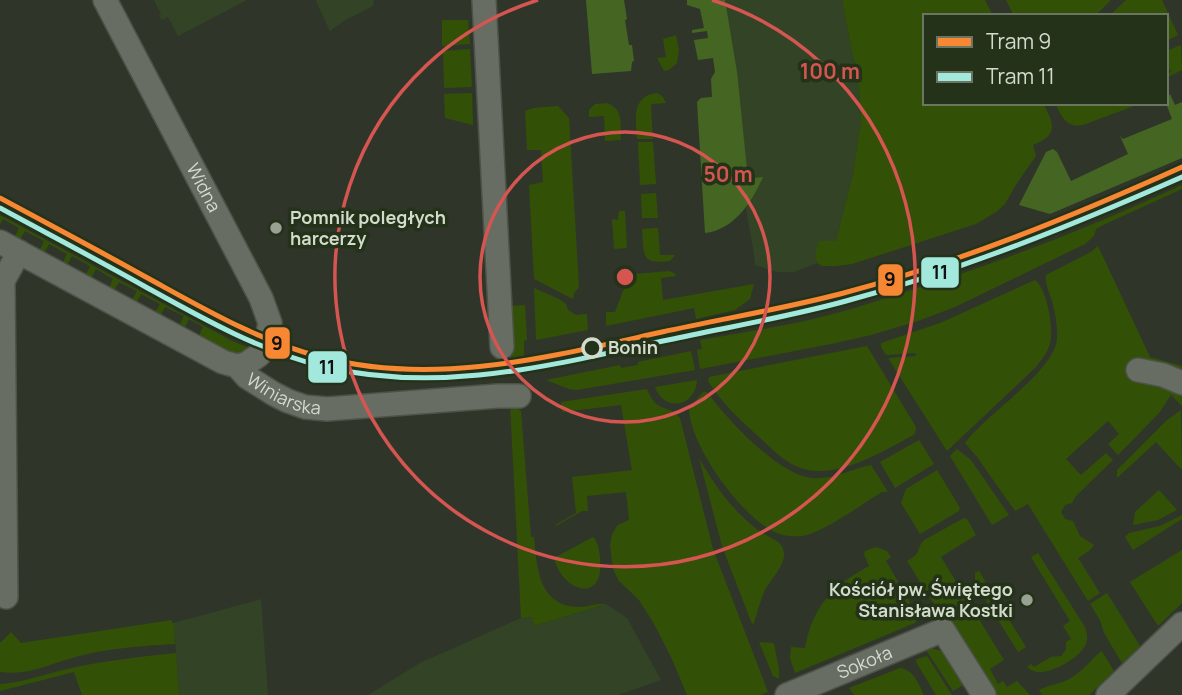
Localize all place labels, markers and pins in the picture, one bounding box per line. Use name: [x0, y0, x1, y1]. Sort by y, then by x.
place label: Pomnik poległych harcerzy: [290, 205, 446, 250]
marker: Pomnik poległych harcerzy: [268, 220, 284, 236]
centre of rings: [613, 265, 637, 289]
place label: Bonin: [608, 335, 658, 359]
marker: Bonin: [582, 338, 602, 358]
place label: Kościół pw. Świętego Stanisława Kostki: [829, 577, 1013, 622]
marker: Kościół pw. Świętego Stanisława Kostki: [1019, 592, 1035, 608]

